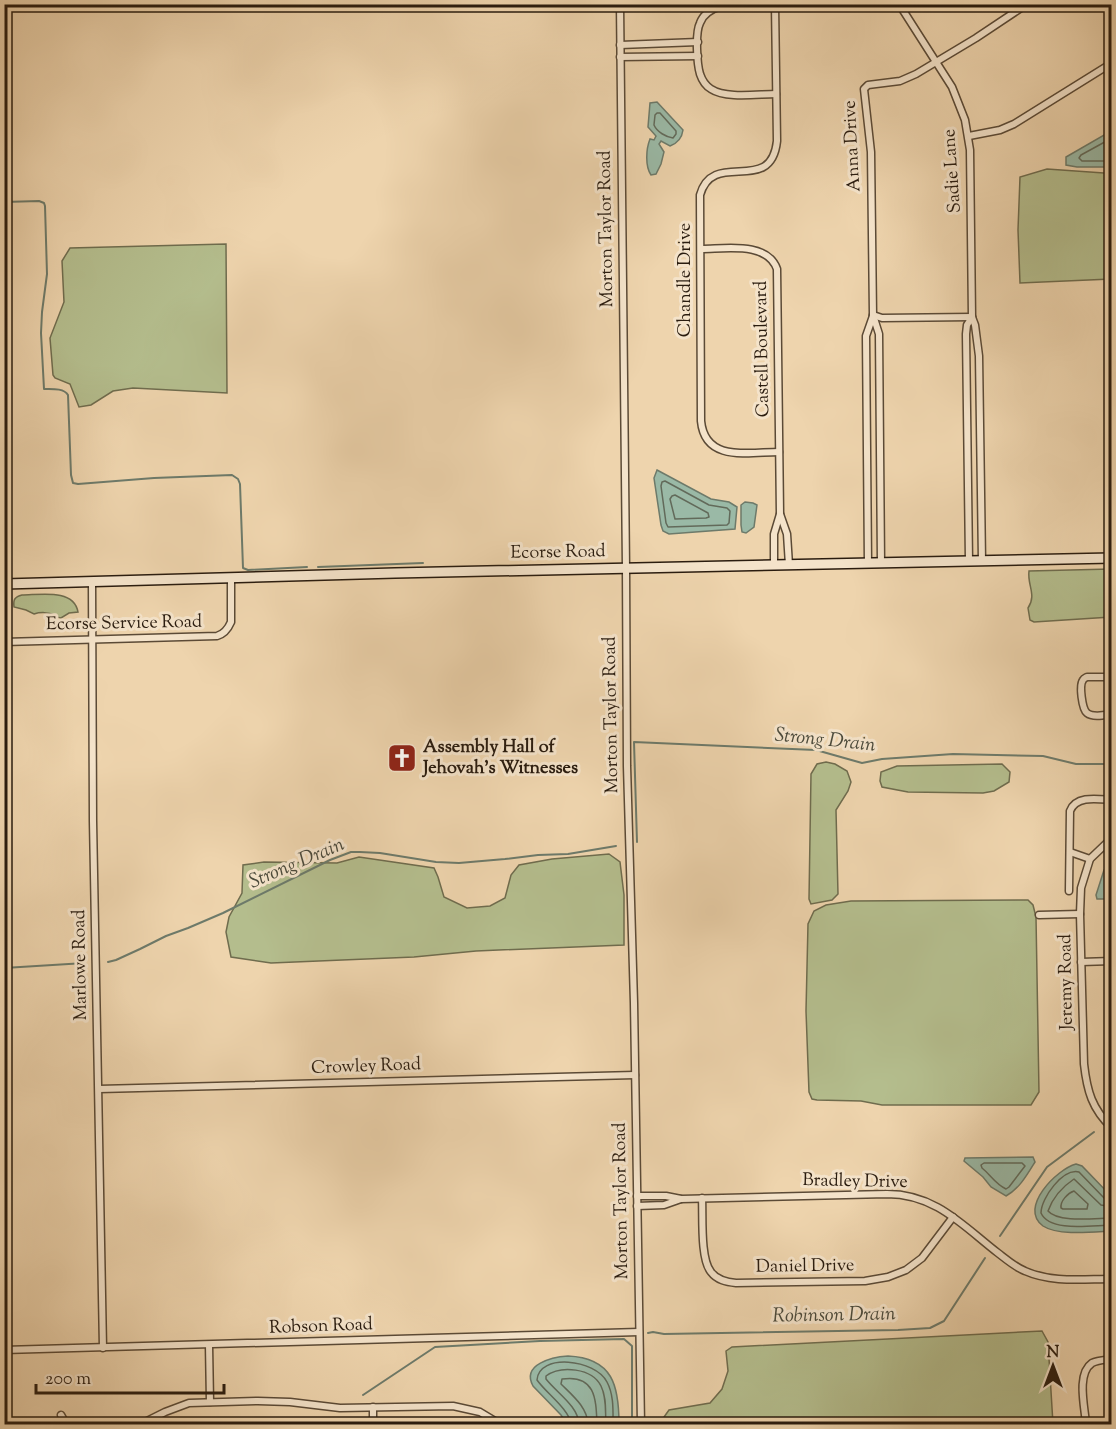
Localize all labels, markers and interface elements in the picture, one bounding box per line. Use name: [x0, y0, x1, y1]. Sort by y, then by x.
street label: Anna Drive: [838, 100, 868, 192]
street label: Sadie Lane: [937, 128, 969, 214]
street label: Morton Taylor Road: [593, 150, 621, 308]
street label: Chandle Drive: [673, 223, 699, 337]
street label: Castell Boulevard: [749, 280, 777, 418]
street label: Ecorse Road: [510, 539, 606, 567]
street label: Ecorse Service Road: [46, 610, 202, 638]
street label: Morton Taylor Road: [598, 636, 626, 794]
water label: Strong Drain: [773, 721, 877, 761]
place label: Assembly Hall of Jehovah's Witnesses: [421, 735, 578, 782]
church icon: Assembly Hall of Jehovah's Witnesses: [386, 742, 418, 774]
water label: Strong Drain: [245, 831, 350, 897]
street label: Marlowe Road: [67, 909, 95, 1021]
street label: Jeremy Road: [1053, 934, 1081, 1031]
street label: Crowley Road: [311, 1052, 421, 1082]
street label: Morton Taylor Road: [608, 1122, 636, 1280]
street label: Bradley Drive: [802, 1168, 908, 1196]
street label: Daniel Drive: [755, 1253, 855, 1281]
water label: Robinson Drain: [772, 1300, 896, 1332]
street label: Robson Road: [269, 1312, 373, 1342]
north arrow: [1023, 1336, 1083, 1396]
text: N: [1047, 1342, 1060, 1365]
scale bar: [36, 1357, 224, 1395]
text: 200 m: [45, 1367, 91, 1393]

